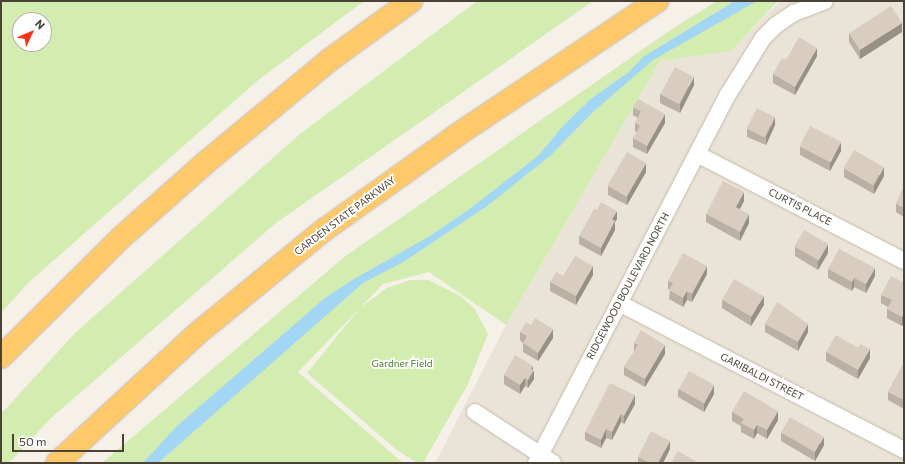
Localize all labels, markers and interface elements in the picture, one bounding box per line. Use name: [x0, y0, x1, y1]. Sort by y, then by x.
north arrow: [12, 12, 52, 52]
text: N: [33, 17, 48, 31]
street label: GARDEN STATE PARKWAY: [292, 174, 398, 258]
street label: CURTIS PLACE: [767, 186, 833, 228]
street label: RIDGEWOOD BOULEVARD NORTH: [584, 211, 672, 361]
street label: GARIBALDI STREET: [718, 351, 806, 403]
park label: Gardner Field: [372, 358, 432, 370]
scale bar: [14, 426, 126, 452]
text: 50 m: [19, 434, 47, 448]

